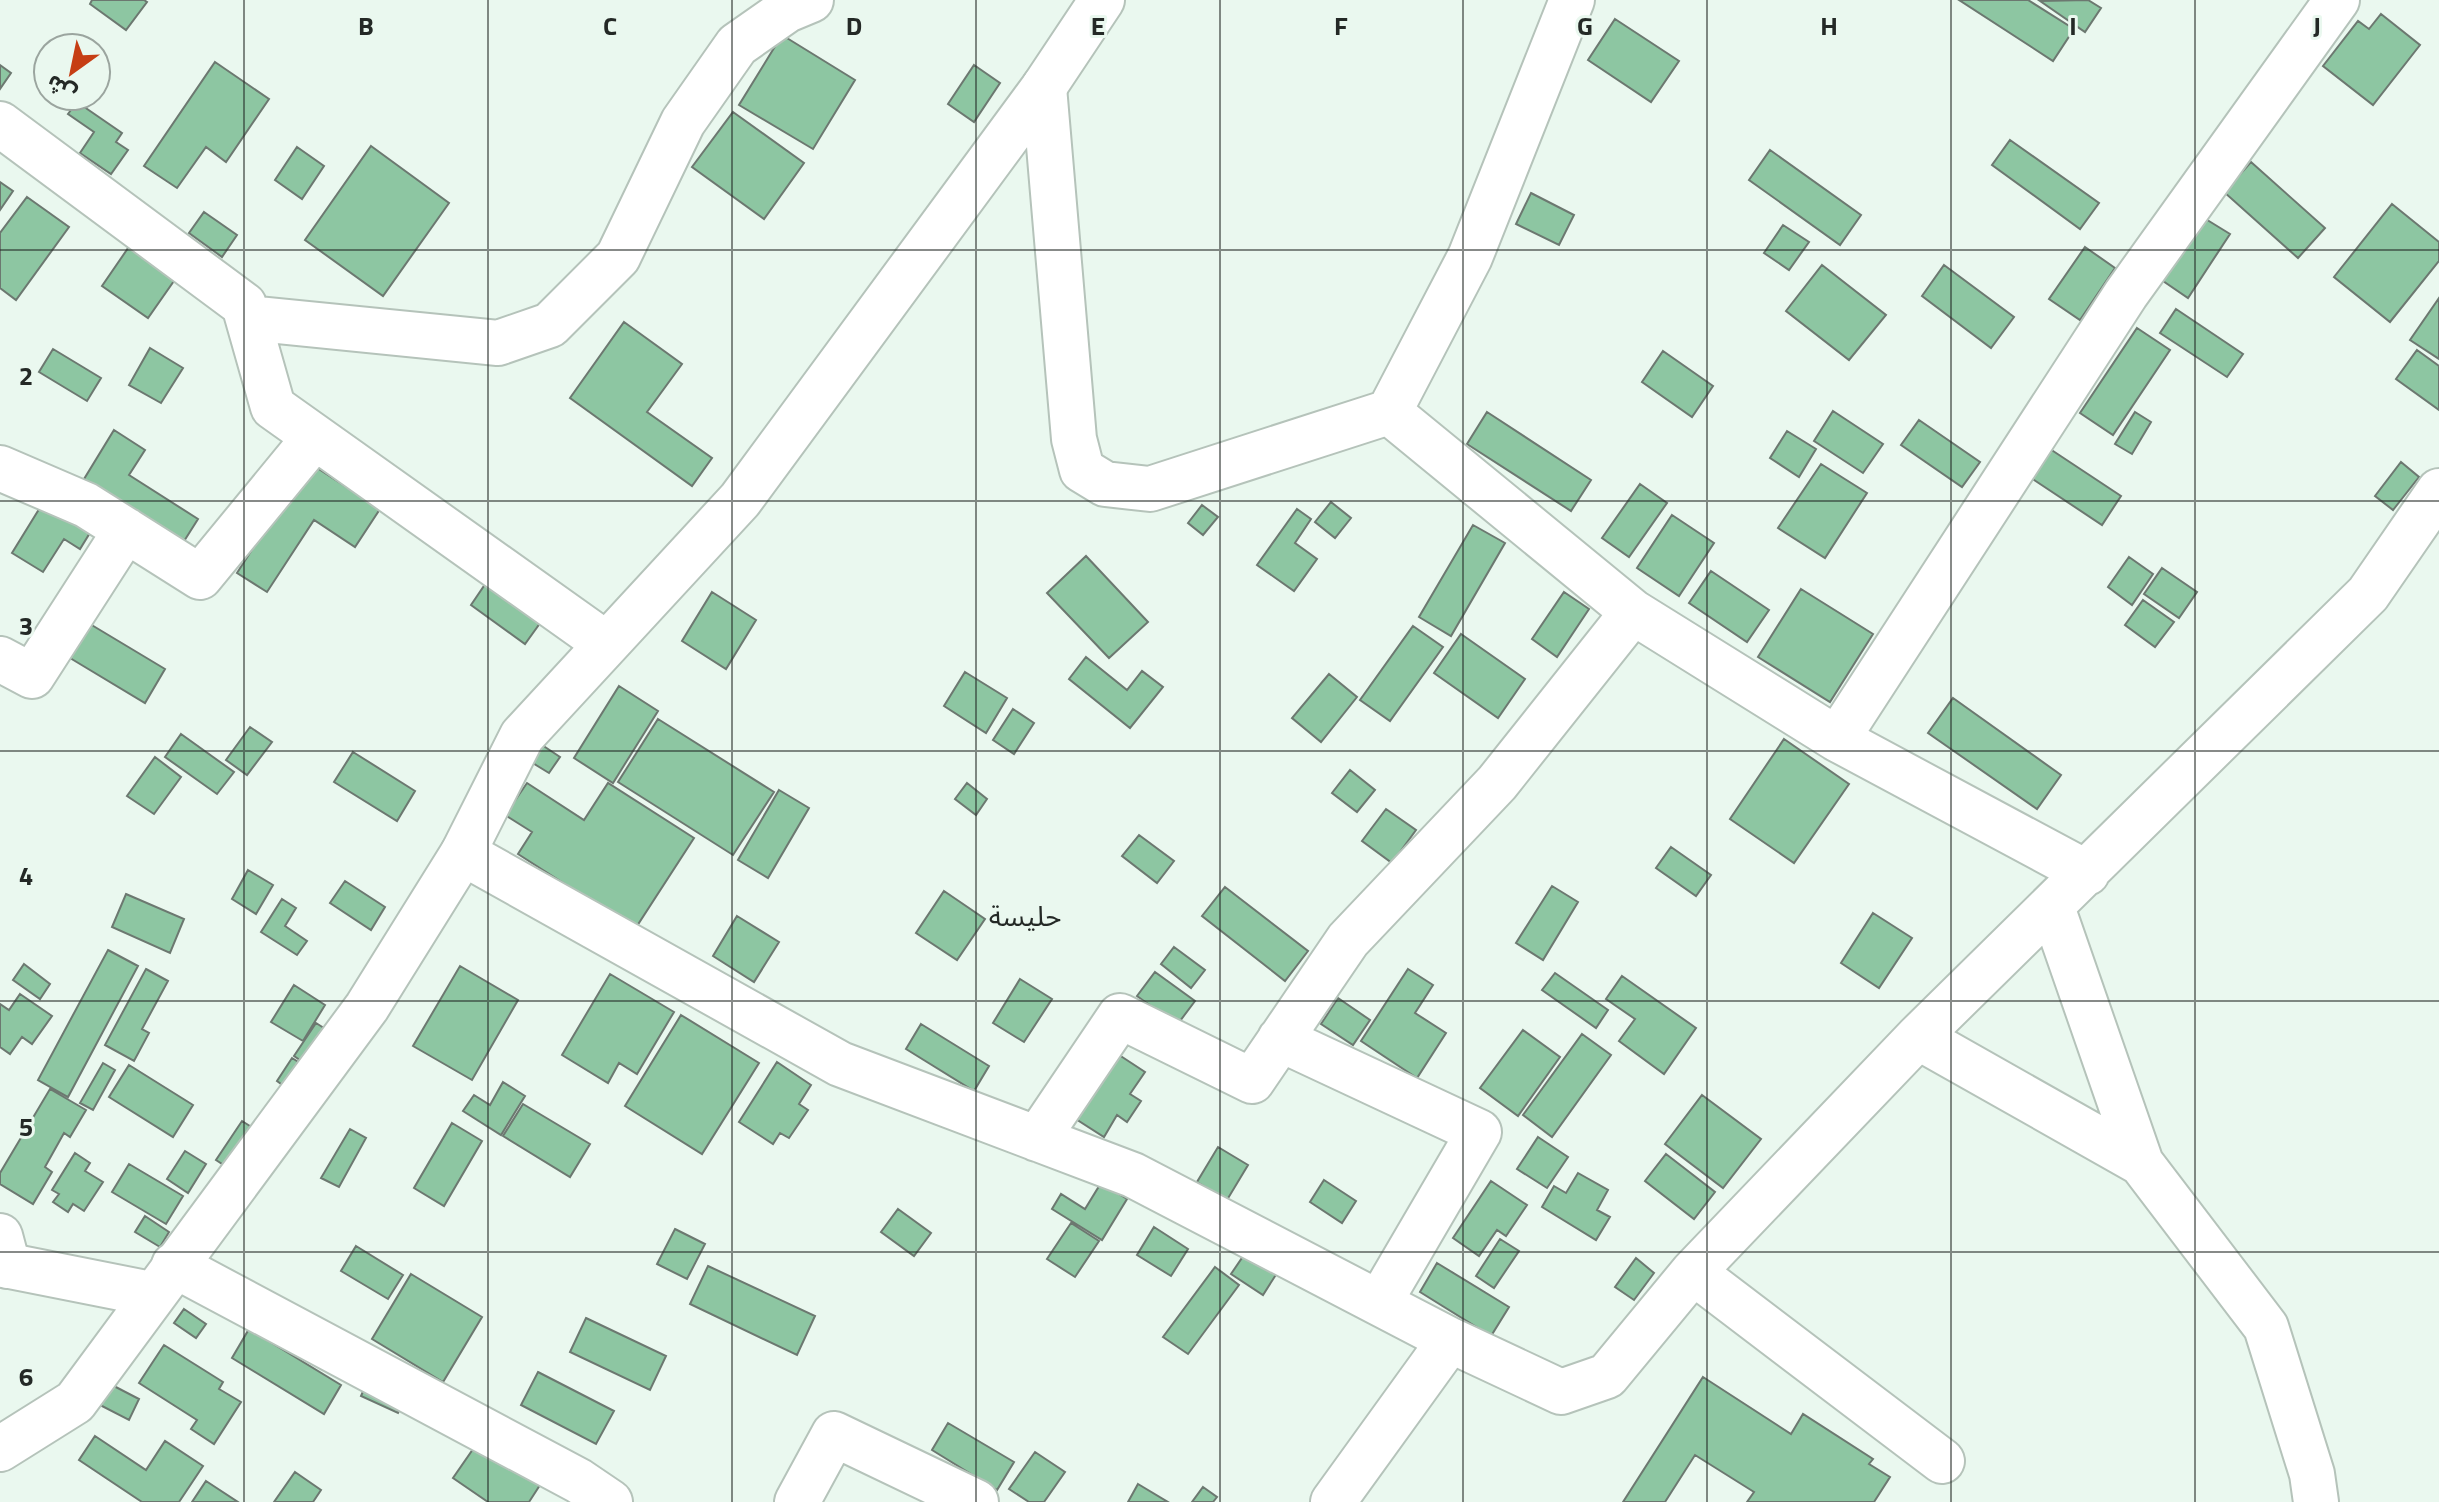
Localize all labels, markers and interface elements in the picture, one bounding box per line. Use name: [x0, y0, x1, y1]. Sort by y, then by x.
text: B: [358, 6, 374, 45]
text: C: [603, 6, 617, 45]
text: D: [846, 6, 862, 45]
text: E: [1091, 6, 1105, 45]
text: F: [1334, 6, 1348, 45]
text: G: [1577, 6, 1593, 45]
text: H: [1820, 6, 1838, 45]
text: I: [2069, 6, 2077, 45]
text: J: [2313, 6, 2321, 45]
north arrow: [32, 32, 112, 112]
text: ش: [39, 66, 83, 111]
text: 2: [19, 356, 33, 395]
text: 3: [19, 606, 33, 645]
text: 4: [19, 856, 33, 895]
district label: حليسة: [989, 894, 1061, 937]
text: 5: [19, 1107, 33, 1146]
text: 6: [19, 1357, 33, 1396]

